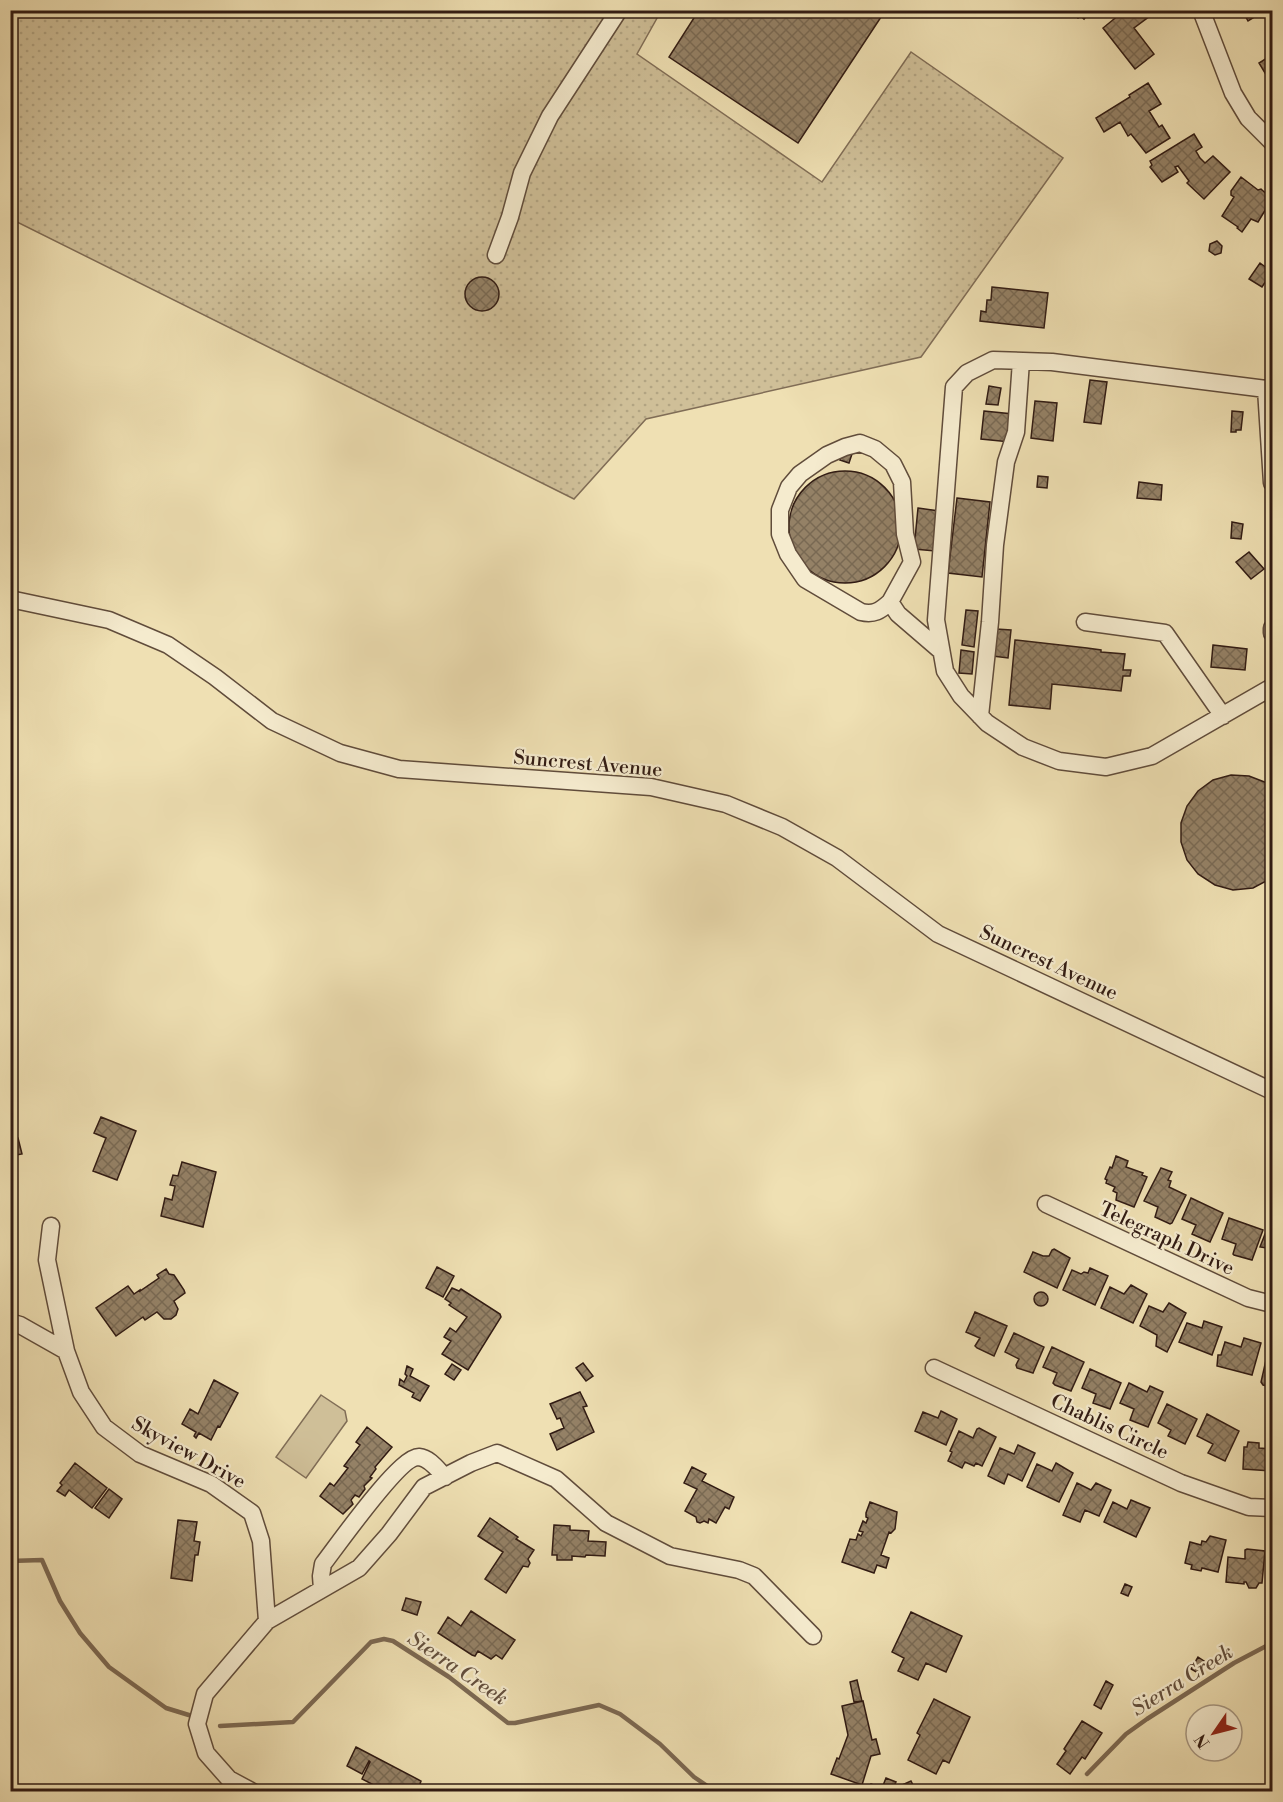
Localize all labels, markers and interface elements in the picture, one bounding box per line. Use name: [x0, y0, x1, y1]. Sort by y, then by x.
street label: Suncrest Avenue: [512, 746, 663, 783]
street label: Suncrest Avenue: [975, 920, 1121, 1006]
street label: Telegraph Drive: [1095, 1197, 1238, 1282]
street label: Chablis Circle: [1046, 1389, 1172, 1466]
street label: Skyview Drive: [127, 1412, 250, 1495]
water label: Sierra Creek: [402, 1626, 512, 1712]
water label: Sierra Creek: [1127, 1639, 1238, 1722]
north arrow: [1184, 1703, 1244, 1763]
text: N: [1191, 1730, 1214, 1752]

